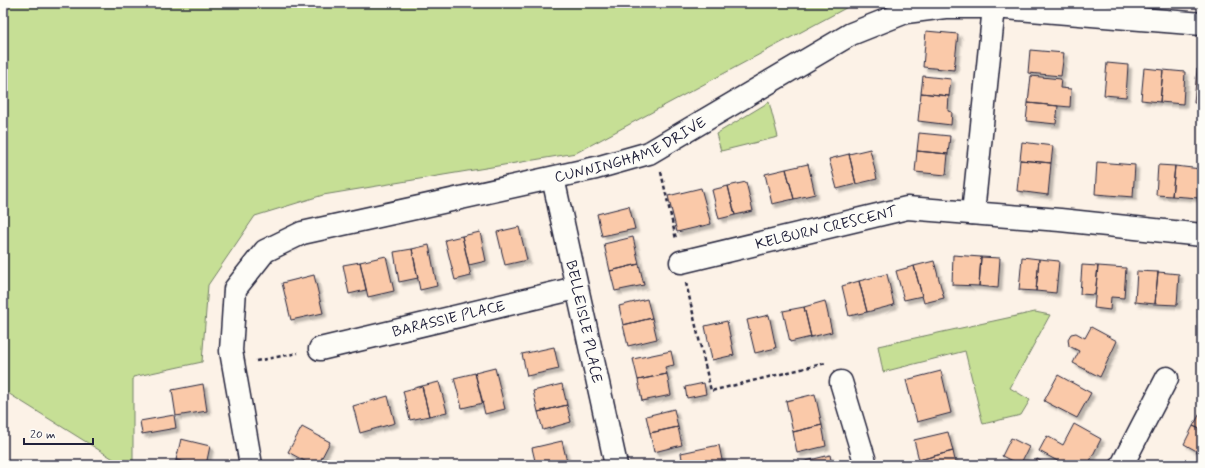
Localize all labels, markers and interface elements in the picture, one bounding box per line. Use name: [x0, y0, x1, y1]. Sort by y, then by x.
street label: CUNNINGHAME DRIVE: [553, 112, 710, 188]
street label: KELBURN CRESCENT: [753, 202, 900, 255]
street label: BELLEISLE PLACE: [560, 259, 607, 385]
street label: BARASSIE PLACE: [390, 296, 507, 342]
scale bar: [24, 420, 93, 446]
text: 20 m: [30, 427, 56, 443]

